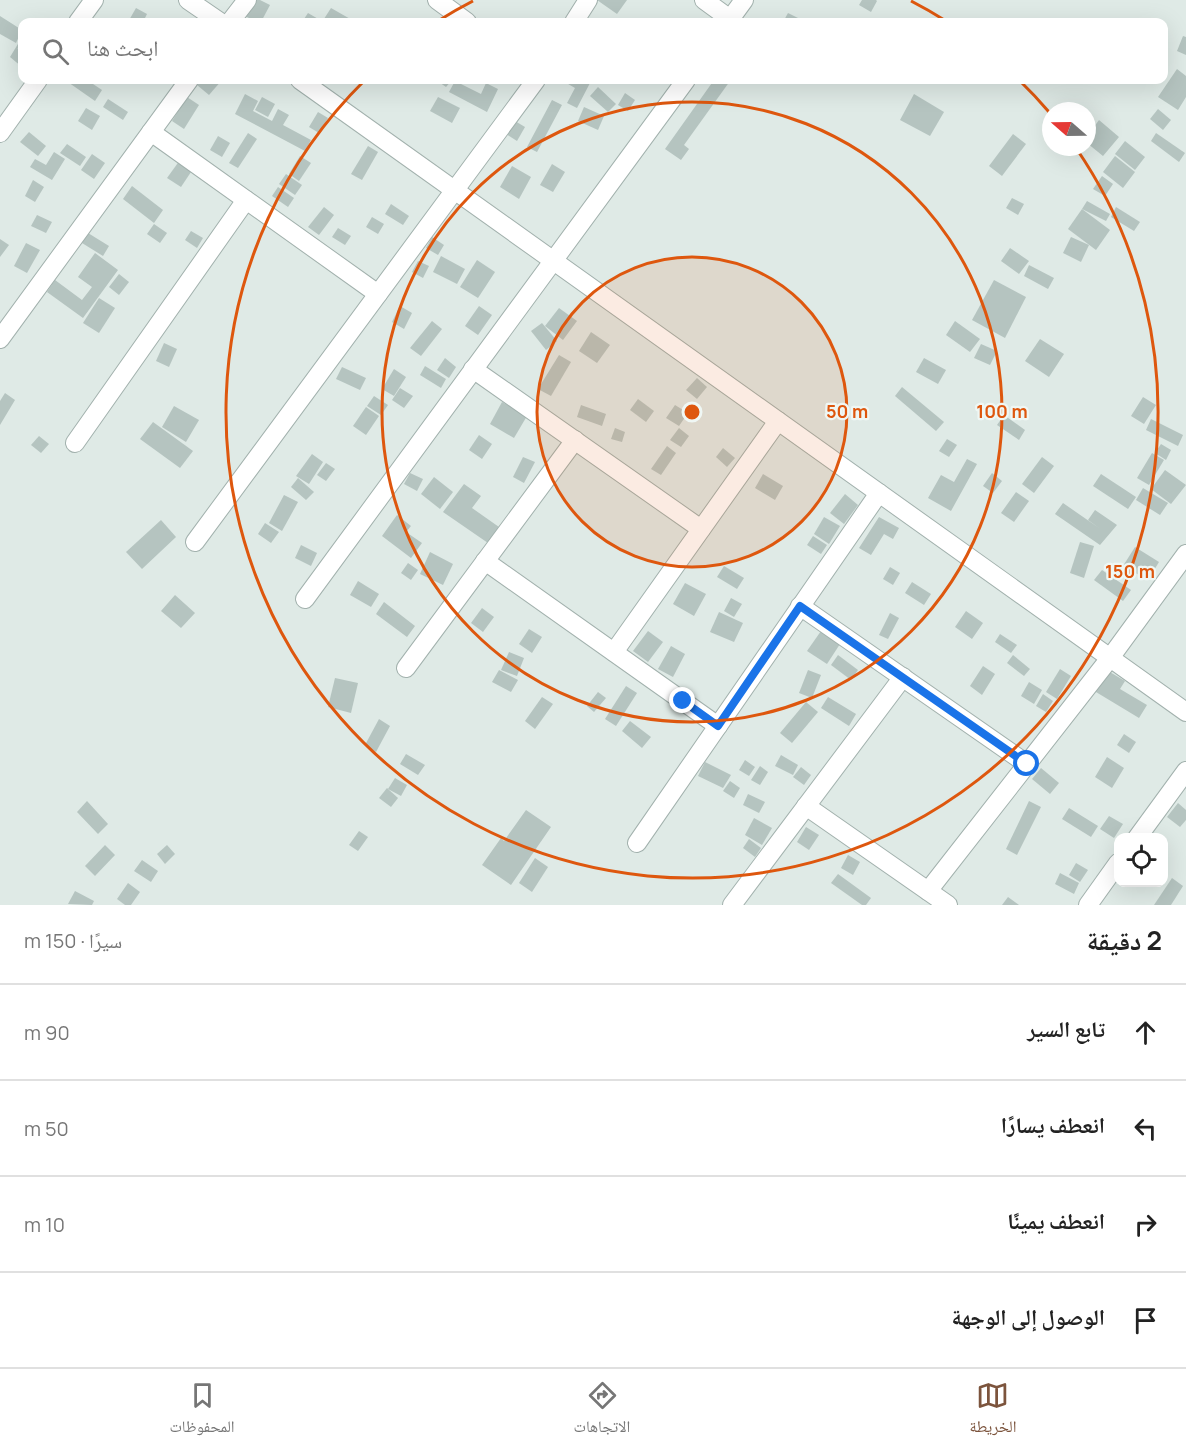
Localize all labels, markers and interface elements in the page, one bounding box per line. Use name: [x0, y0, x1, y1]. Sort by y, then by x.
search box: [18, 18, 1168, 84]
text: ابحث هنا: [87, 33, 158, 63]
icon: search: [39, 35, 72, 68]
north arrow: [1042, 102, 1096, 156]
text: 50 m: [826, 399, 868, 423]
text: 100 m: [976, 399, 1028, 423]
centre of rings: [682, 402, 702, 422]
text: 150 m: [1105, 559, 1155, 583]
route end: [669, 687, 695, 713]
route start: [1013, 750, 1039, 776]
map controls: [1114, 833, 1168, 887]
button: locate: [1114, 833, 1168, 887]
text: 2 دقيقة: [1087, 922, 1162, 958]
text: سيرًا · 150 m: [24, 927, 122, 954]
text: تابع السير: [1027, 1014, 1105, 1044]
icon: ahead: [1129, 1016, 1162, 1049]
text: 90 m: [24, 1019, 70, 1046]
text: انعطف يسارًا: [1001, 1110, 1105, 1140]
icon: left: [1129, 1112, 1162, 1145]
text: 50 m: [24, 1115, 69, 1142]
text: انعطف يمينًا: [1007, 1206, 1105, 1236]
icon: right: [1129, 1208, 1162, 1241]
text: 10 m: [24, 1211, 65, 1238]
text: الوصول إلى الوجهة: [952, 1302, 1105, 1332]
icon: arrive: [1129, 1304, 1162, 1337]
tab: المحفوظات: [170, 1379, 235, 1442]
tab: الاتجاهات: [574, 1379, 630, 1442]
tab: الخريطة: [969, 1379, 1017, 1442]

